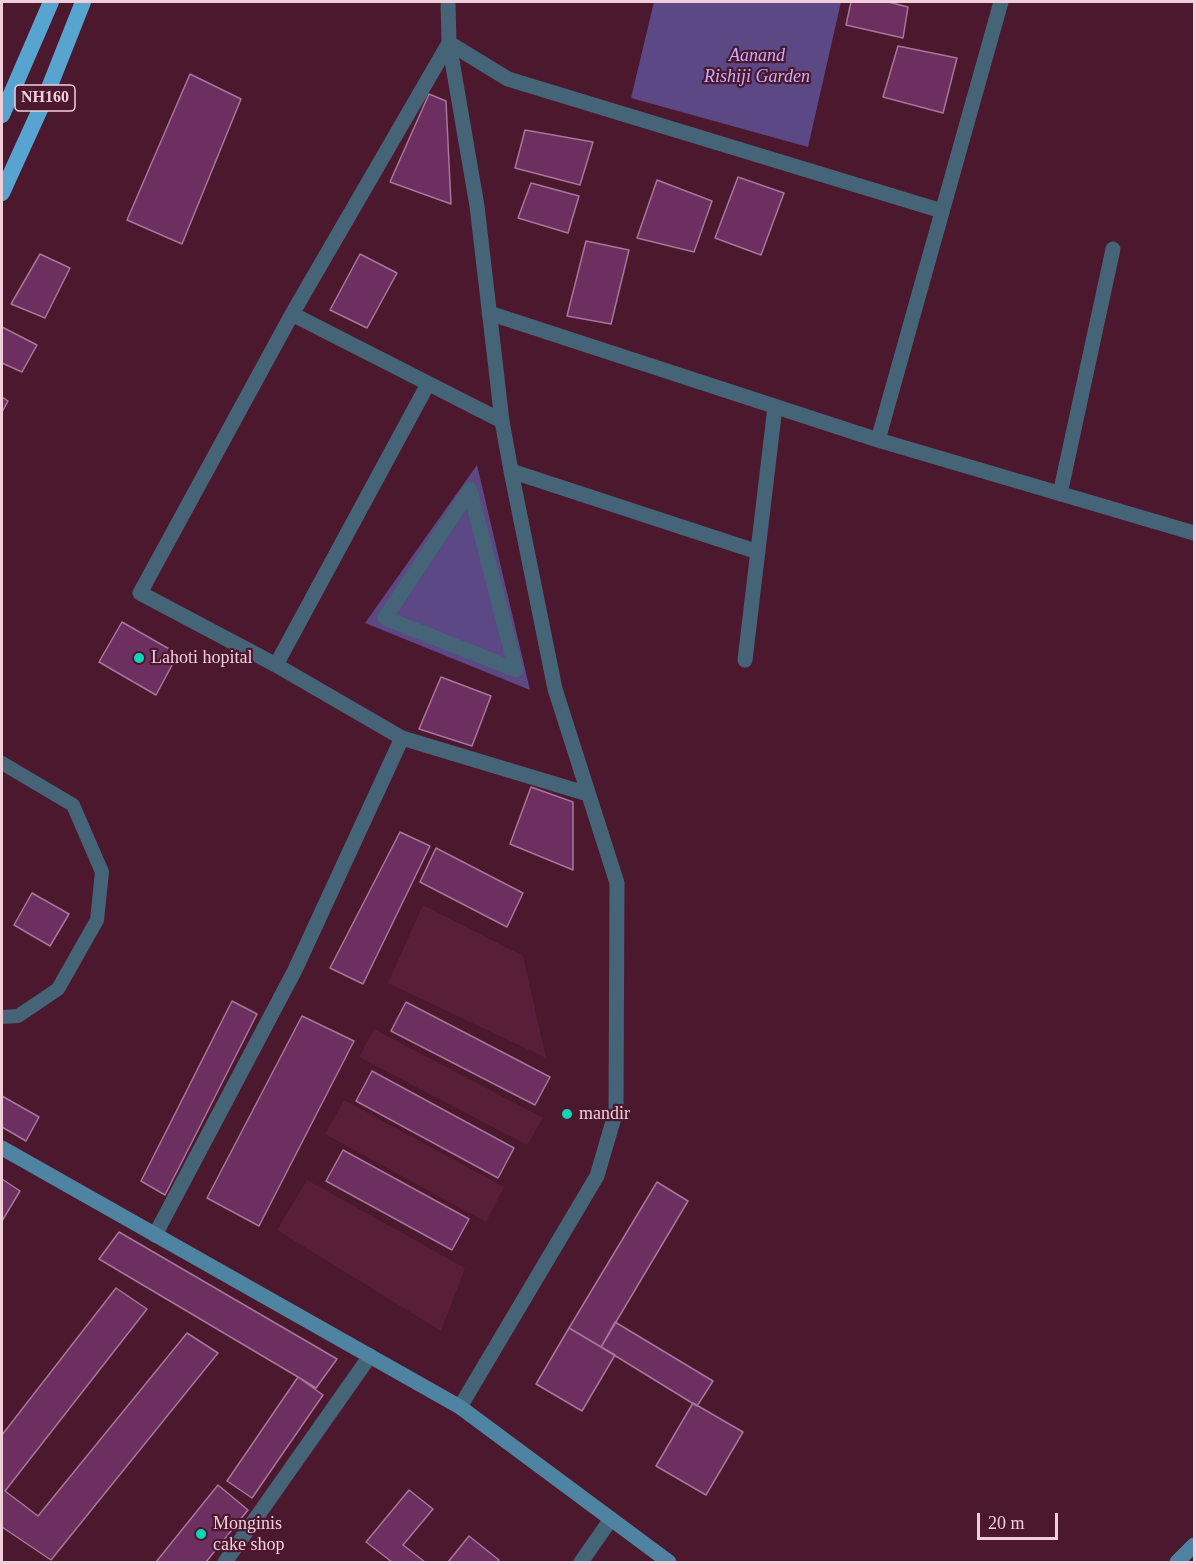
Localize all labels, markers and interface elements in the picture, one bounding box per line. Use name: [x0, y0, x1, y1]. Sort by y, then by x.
park label: Aanand Rishiji Garden: [704, 45, 810, 88]
road number: NH160: [15, 85, 75, 111]
place label: Lahoti hopital: [151, 647, 252, 669]
marker: Lahoti hopital: [132, 651, 146, 665]
place label: mandir: [579, 1103, 630, 1125]
marker: mandir: [560, 1107, 574, 1121]
scale bar: [980, 1501, 1061, 1539]
place label: Monginis cake shop: [213, 1513, 284, 1556]
text: 20 m: [988, 1513, 1025, 1533]
marker: Monginis cake shop: [194, 1527, 208, 1541]

